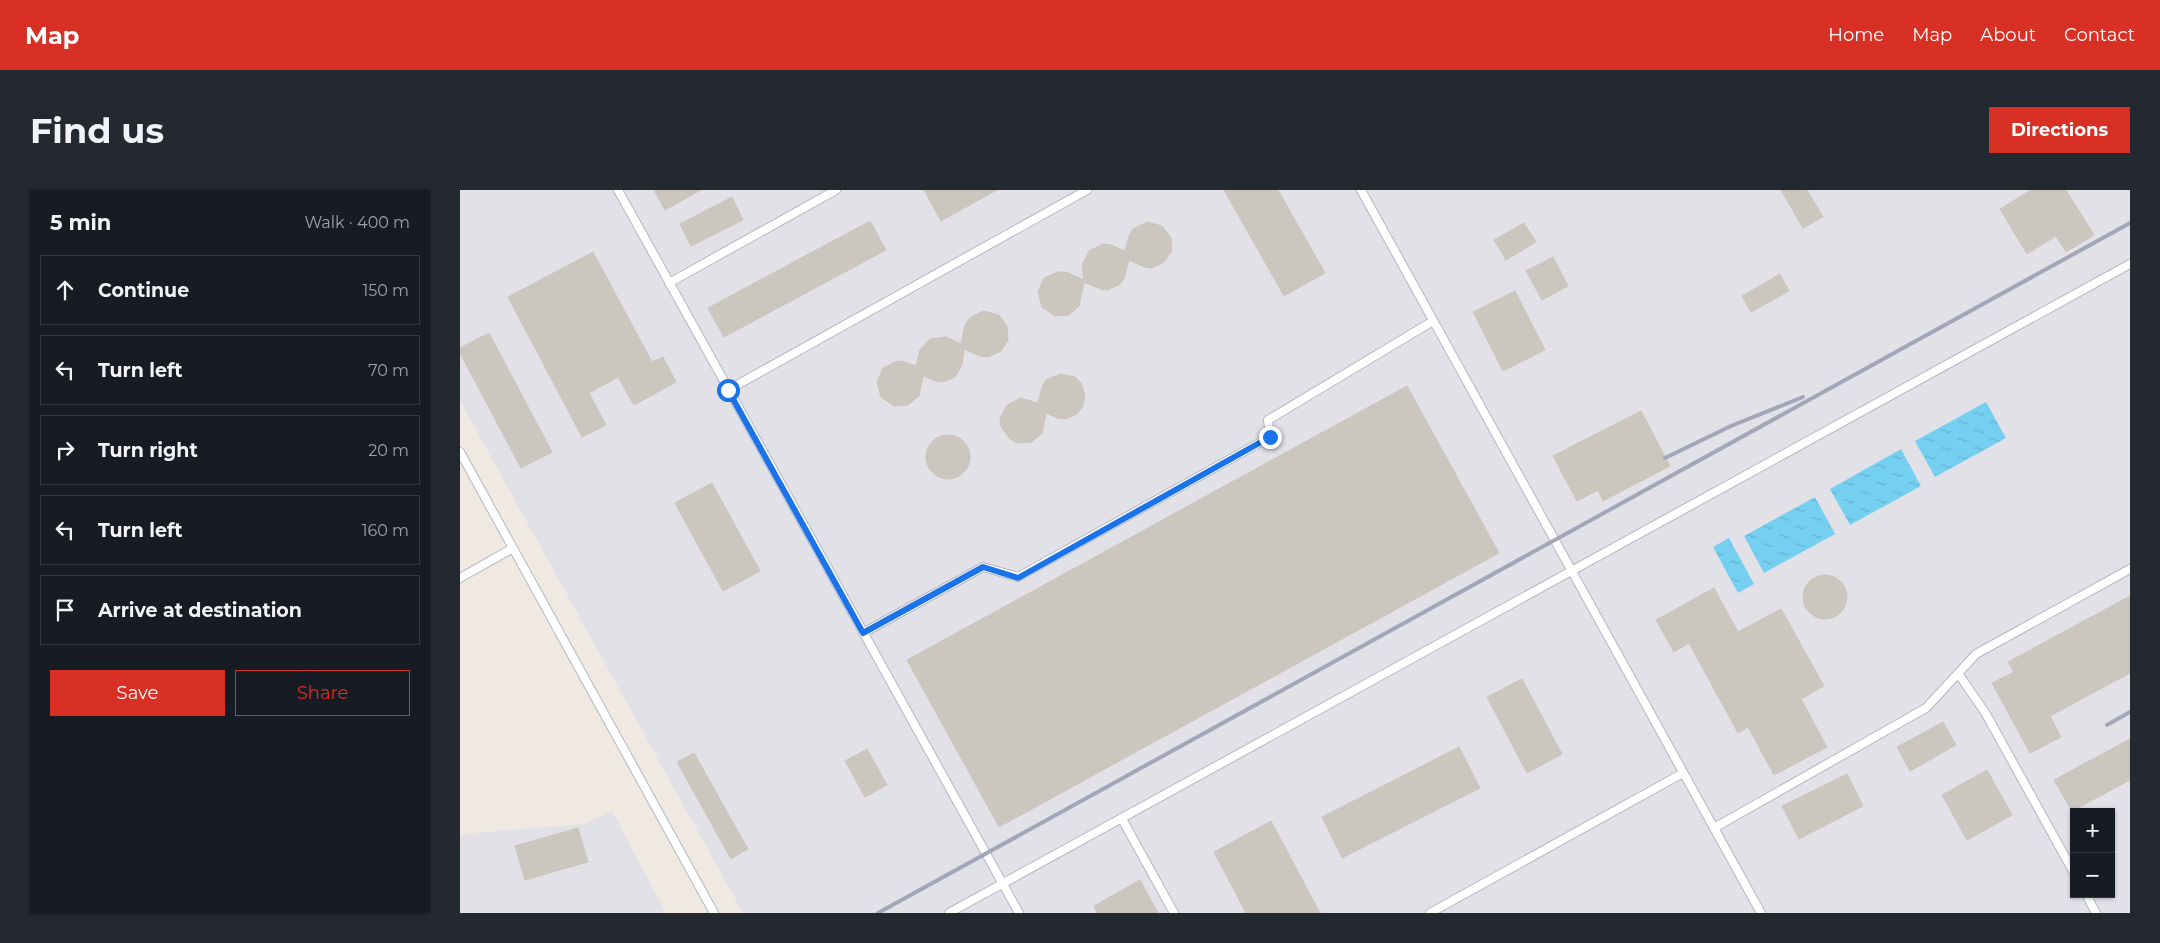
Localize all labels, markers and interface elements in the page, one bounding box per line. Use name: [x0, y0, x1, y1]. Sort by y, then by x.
text: Map: [25, 21, 79, 50]
text: Home: [1828, 24, 1884, 46]
text: Map: [1912, 24, 1952, 46]
text: About: [1980, 24, 2036, 46]
text: Contact: [2064, 24, 2135, 46]
button: Directions: [1989, 107, 2130, 153]
text: Find us: [30, 109, 164, 152]
text: 5 min: [50, 210, 111, 235]
text: Walk · 400 m: [304, 213, 410, 232]
icon: ahead: [51, 276, 79, 304]
text: Continue: [98, 279, 189, 302]
text: 150 m: [362, 281, 409, 300]
icon: left: [51, 356, 79, 384]
text: Turn left: [98, 359, 183, 382]
text: 70 m: [368, 361, 409, 380]
route start: [717, 379, 740, 402]
route end: [1259, 426, 1282, 449]
icon: right: [51, 436, 79, 464]
text: Turn right: [98, 439, 198, 462]
text: 20 m: [368, 441, 409, 460]
icon: left: [51, 516, 79, 544]
text: Turn left: [98, 519, 183, 542]
text: 160 m: [362, 521, 409, 540]
icon: arrive: [51, 596, 79, 624]
text: Arrive at destination: [98, 599, 302, 622]
button: Save: [50, 670, 225, 716]
button: Share: [235, 670, 410, 716]
map controls: [2070, 808, 2115, 898]
button: +: [2070, 808, 2115, 853]
button: −: [2070, 853, 2115, 898]

